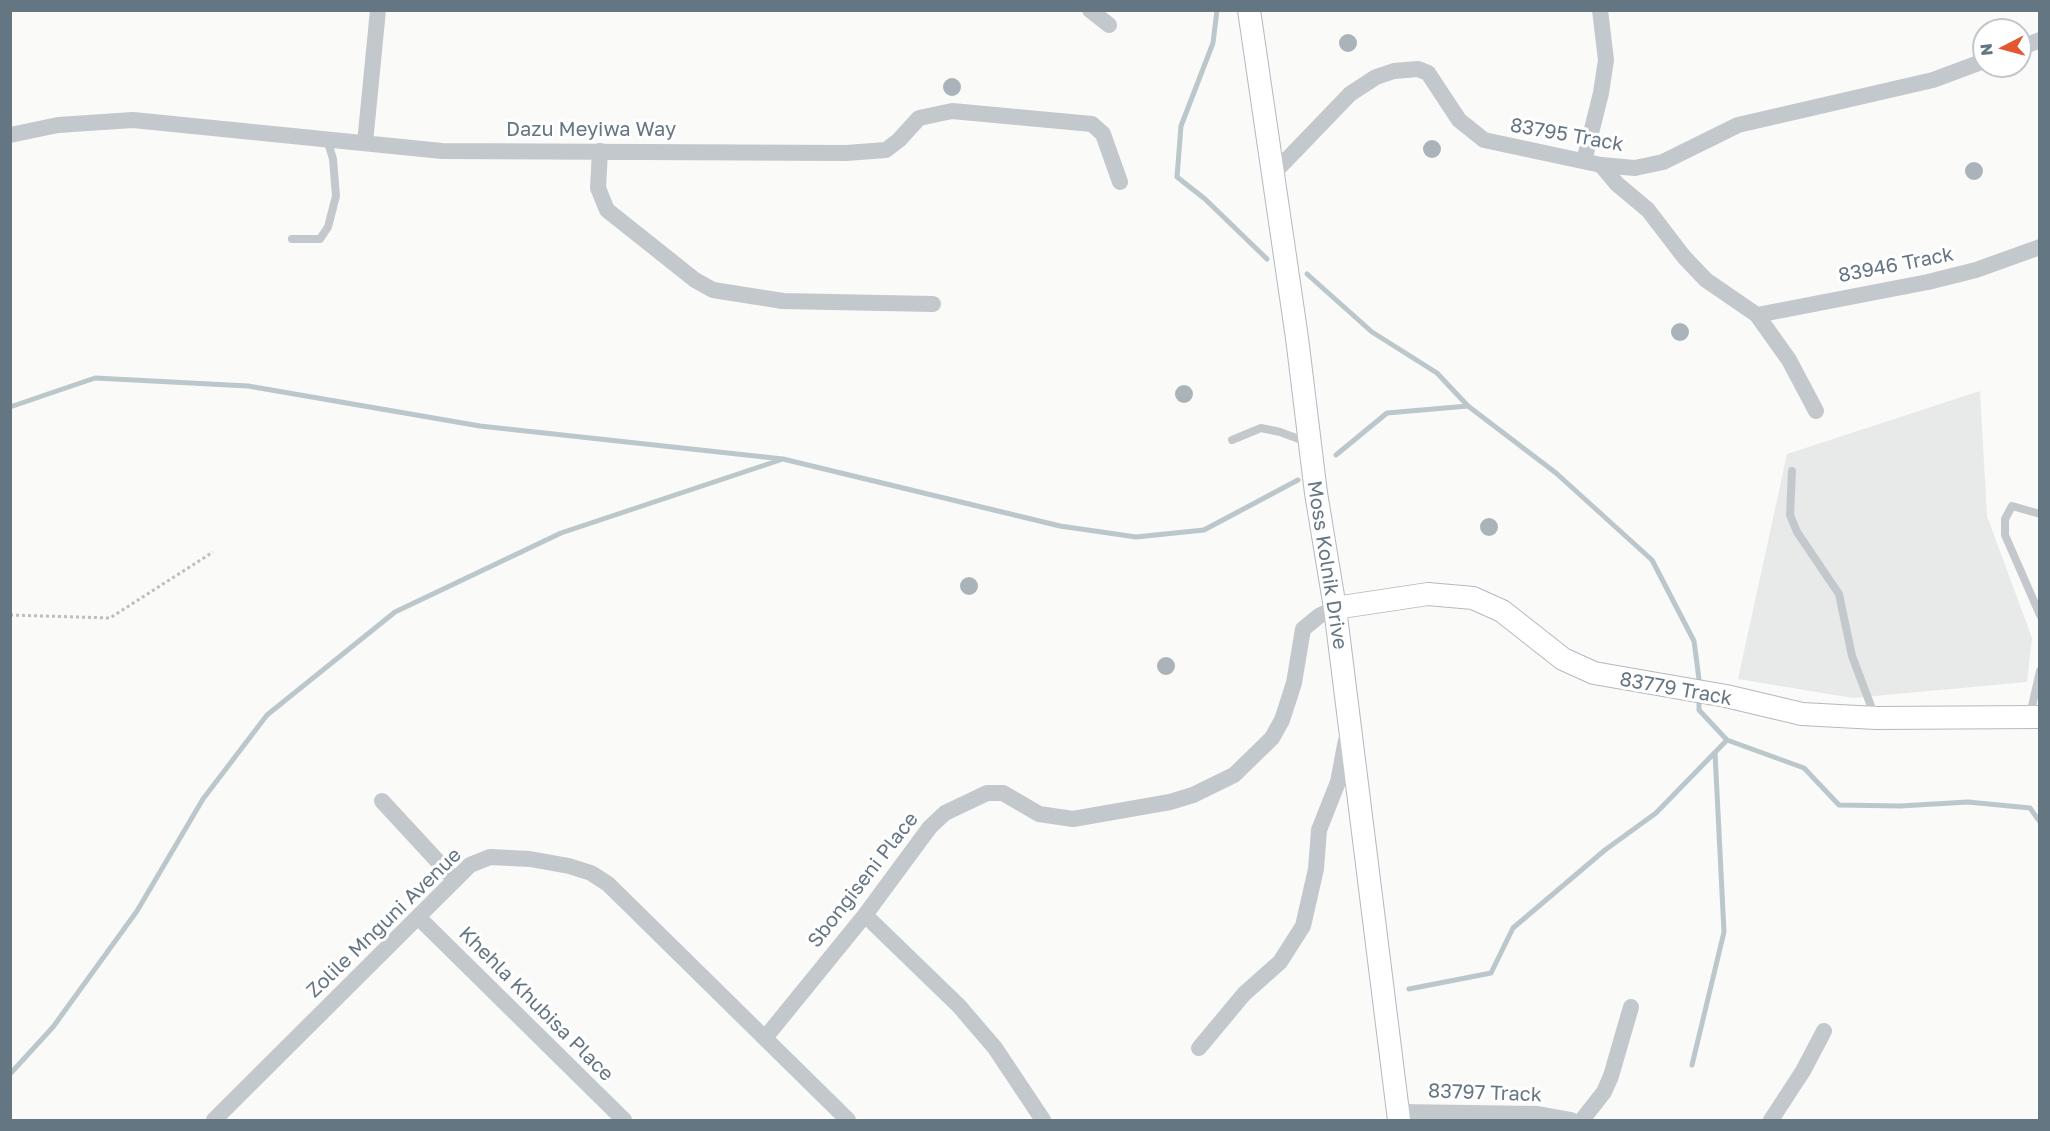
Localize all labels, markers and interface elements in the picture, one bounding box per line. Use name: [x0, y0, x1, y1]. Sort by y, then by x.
north arrow: [1972, 18, 2032, 78]
text: N: [1976, 43, 1997, 57]
street label: 83795 Track: [1508, 113, 1626, 157]
street label: Dazu Meyiwa Way: [506, 118, 676, 142]
street label: 83946 Track: [1836, 242, 1956, 288]
street label: Moss Kolnik Drive: [1302, 479, 1352, 651]
street label: 83779 Track: [1618, 667, 1734, 711]
street label: Sbongiseni Place: [803, 808, 923, 952]
street label: Zolile Mnguni Avenue: [302, 843, 466, 1003]
street label: Khehla Khubisa Place: [454, 922, 618, 1086]
street label: 83797 Track: [1428, 1079, 1542, 1107]

